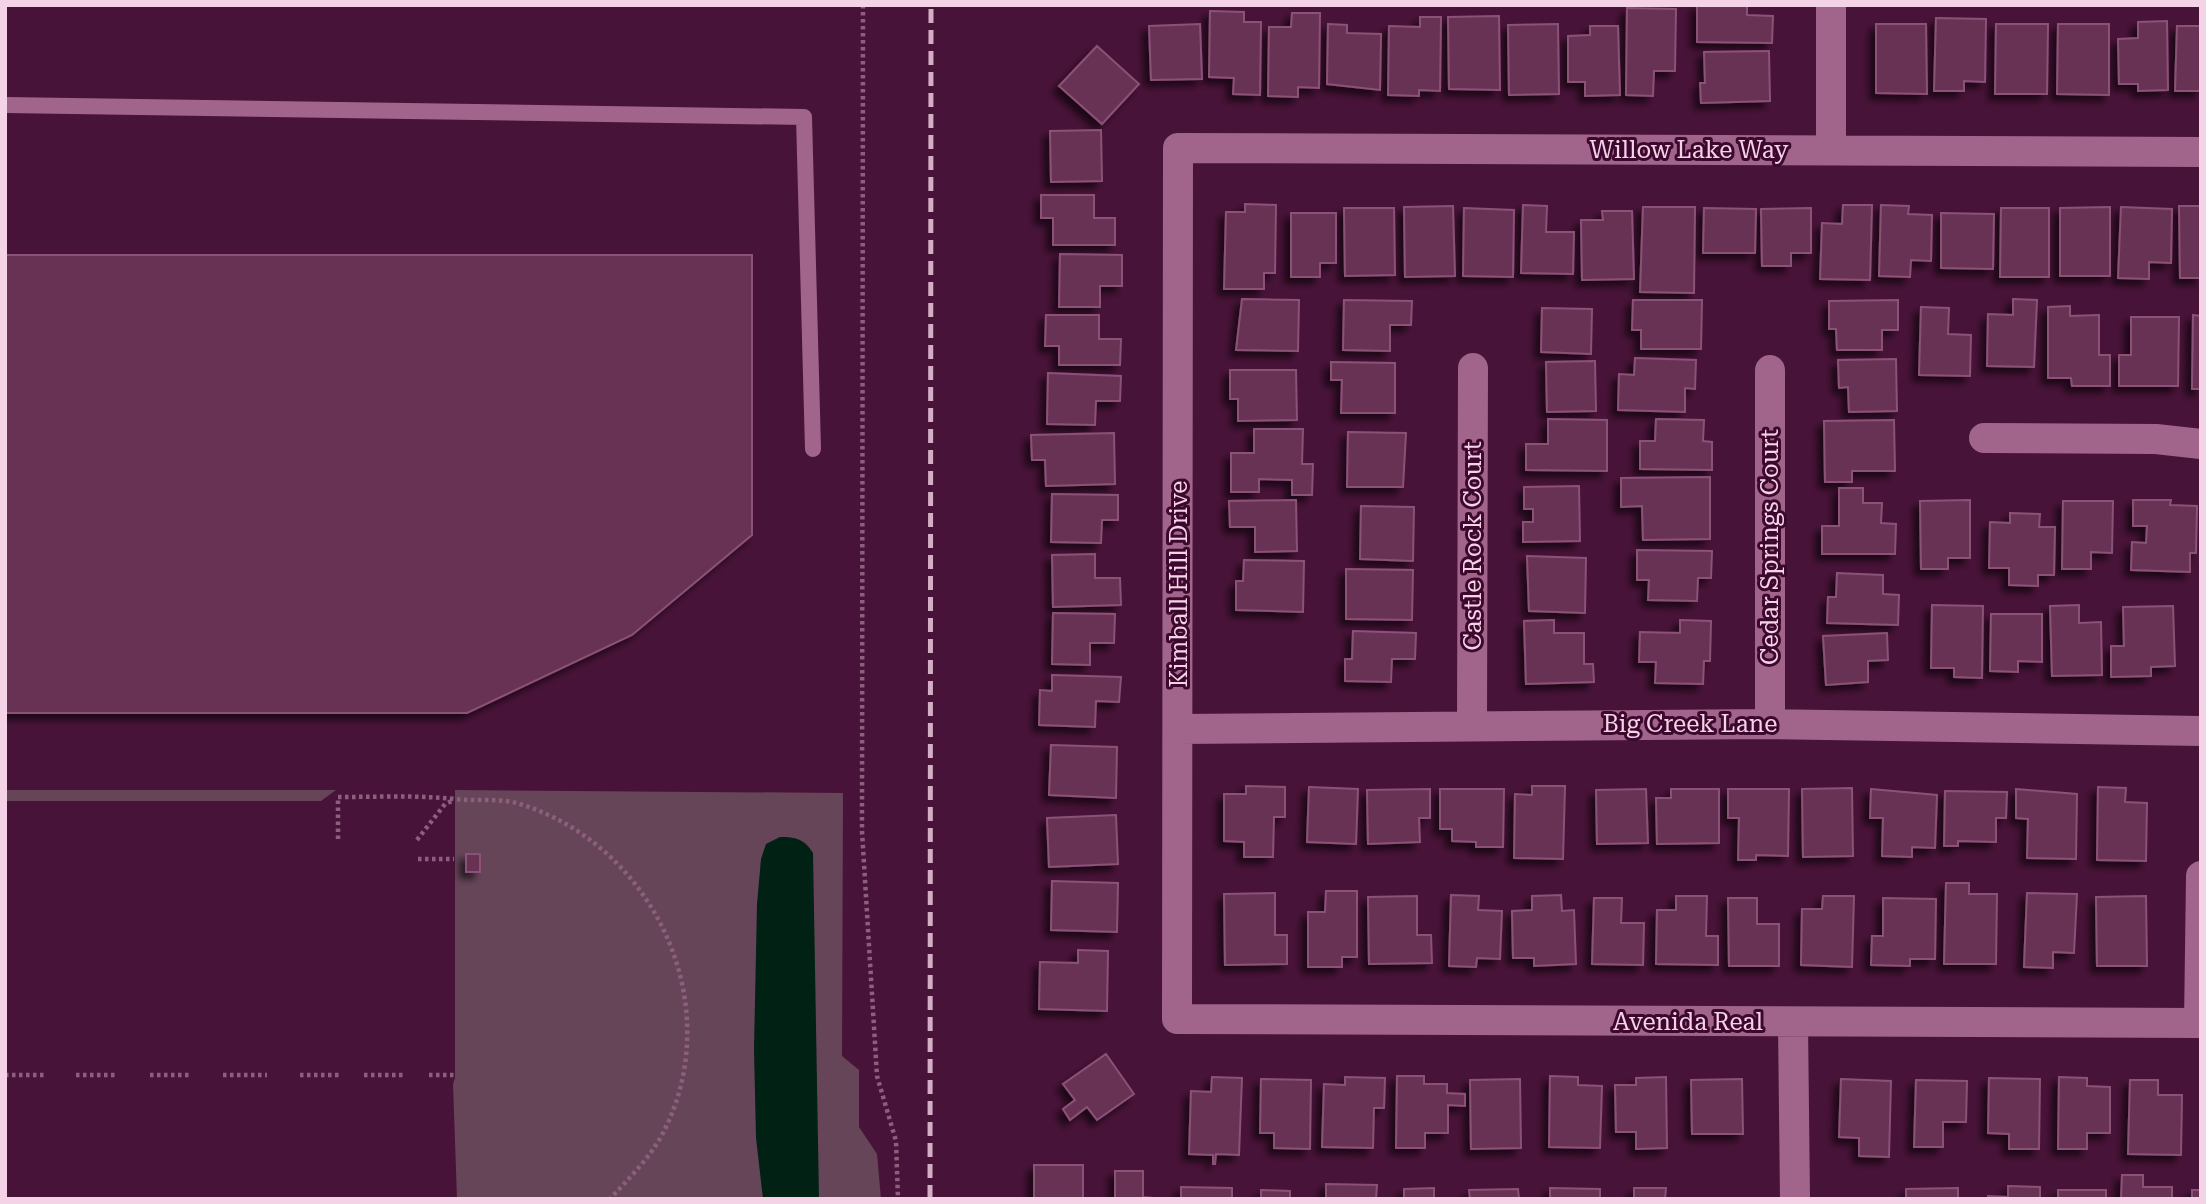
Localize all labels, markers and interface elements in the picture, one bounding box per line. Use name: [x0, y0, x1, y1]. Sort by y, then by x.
street label: Willow Lake Way: [1590, 136, 1789, 164]
street label: Cedar Springs Court: [1756, 429, 1784, 665]
street label: Castle Rock Court: [1459, 441, 1487, 651]
street label: Kimball Hill Drive: [1165, 480, 1193, 688]
street label: Big Creek Lane: [1603, 710, 1777, 738]
street label: Avenida Real: [1613, 1008, 1763, 1036]

